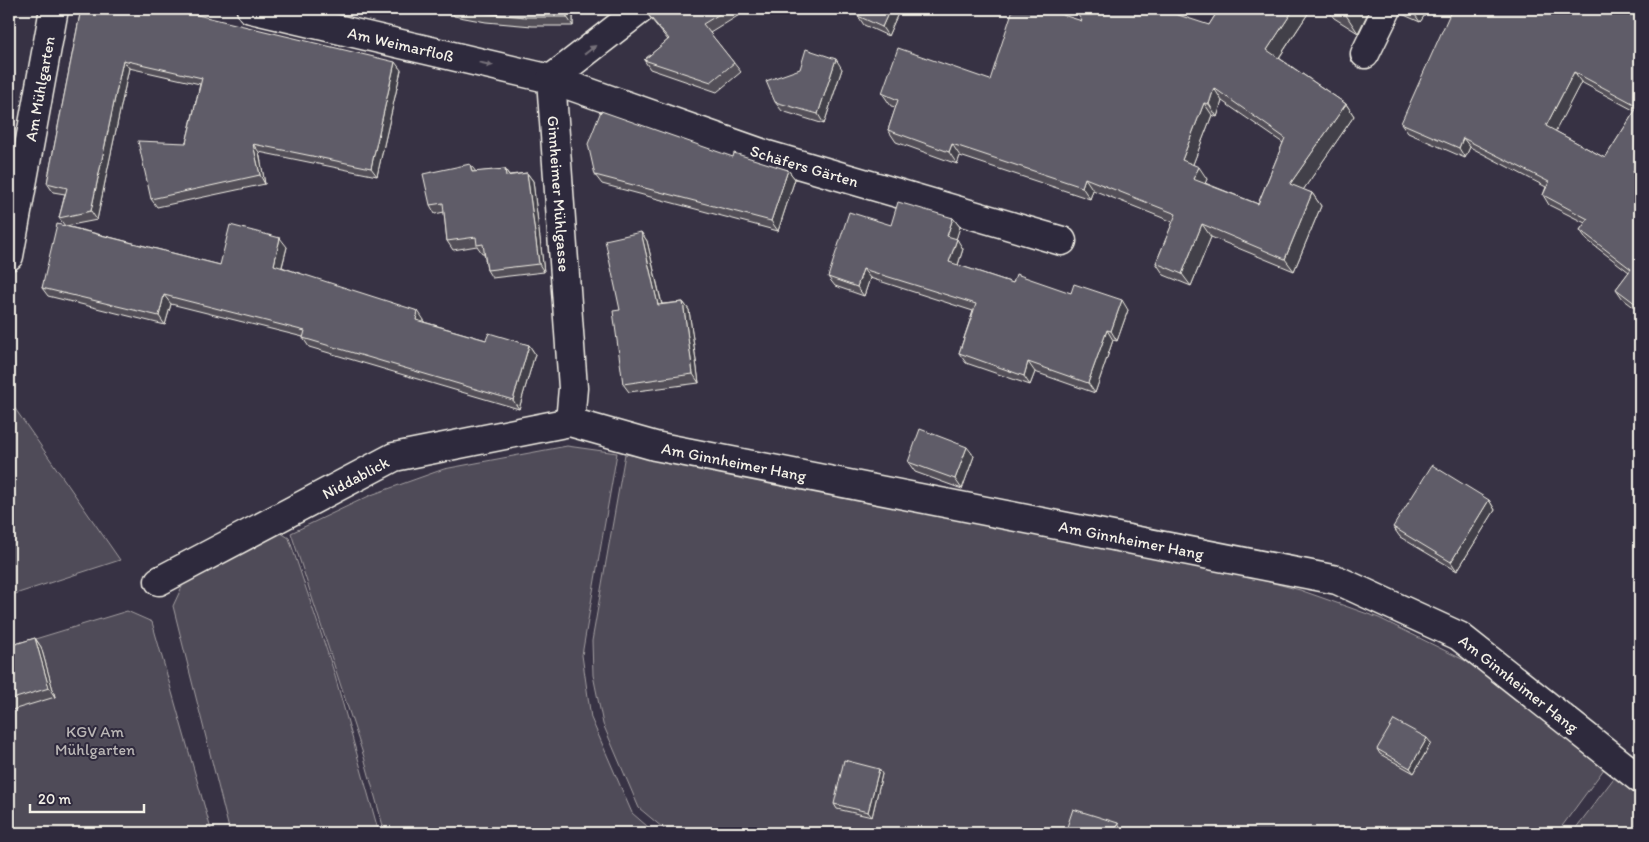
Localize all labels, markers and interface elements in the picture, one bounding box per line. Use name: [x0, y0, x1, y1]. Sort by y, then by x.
street label: Am Weimarfloß: [346, 22, 456, 66]
street label: Am Mühlgarten: [21, 35, 58, 143]
one-way arrow: [583, 44, 596, 55]
one-way arrow: [478, 60, 494, 68]
street label: Ginnheimer Mühlgasse: [544, 115, 574, 272]
street label: Schäfers Gärten: [748, 140, 861, 191]
street label: Am Ginnheimer Hang: [660, 438, 809, 485]
street label: Niddablick: [319, 452, 393, 503]
street label: Am Ginnheimer Hang: [1057, 516, 1206, 563]
street label: Am Ginnheimer Hang: [1455, 630, 1583, 737]
park label: KGV Am Mühlgarten: [55, 722, 135, 759]
scale bar: [30, 782, 144, 814]
text: 20 m: [38, 790, 72, 808]

